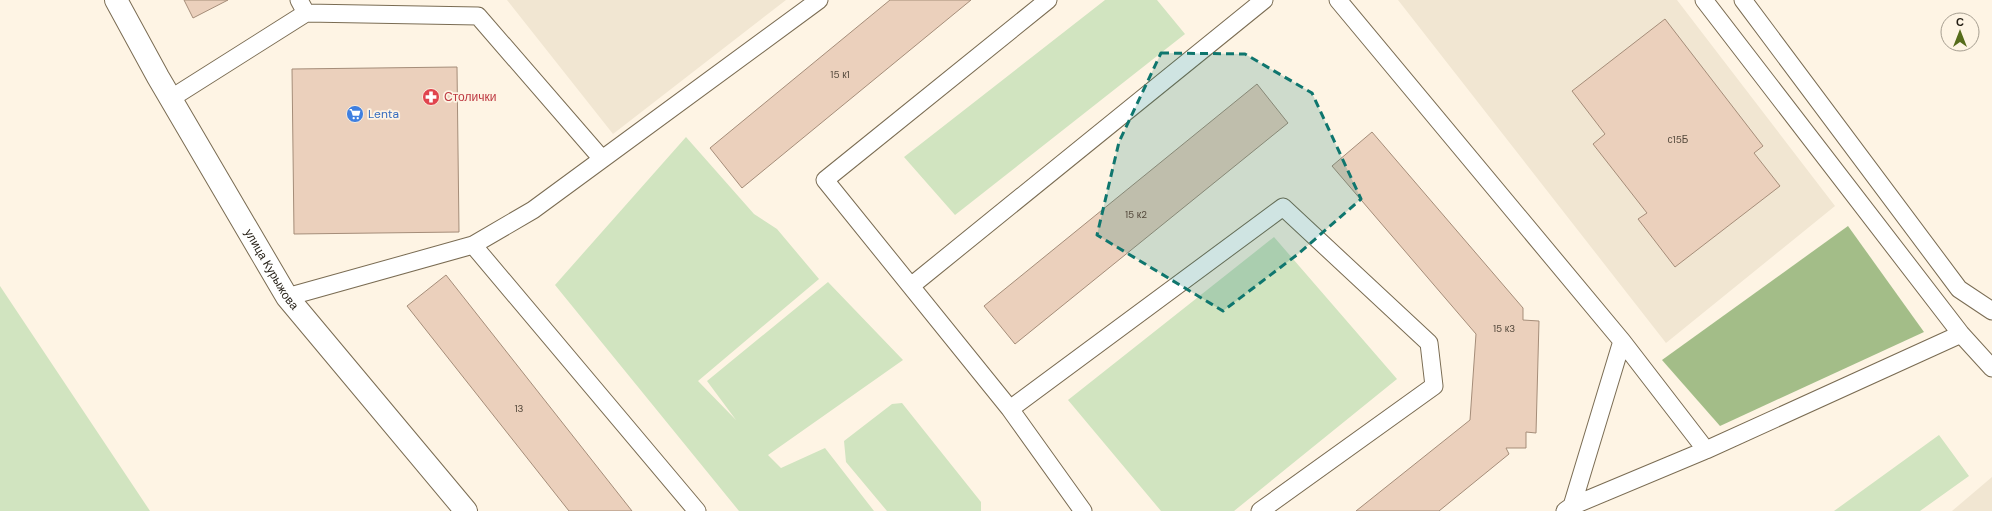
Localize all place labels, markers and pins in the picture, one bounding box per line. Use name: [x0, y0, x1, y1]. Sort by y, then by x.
pharmacy icon: Столички: [421, 87, 441, 107]
place label: Столички: [444, 89, 496, 105]
supermarket icon: Lenta: [345, 104, 365, 124]
place label: Lenta: [368, 106, 399, 122]

